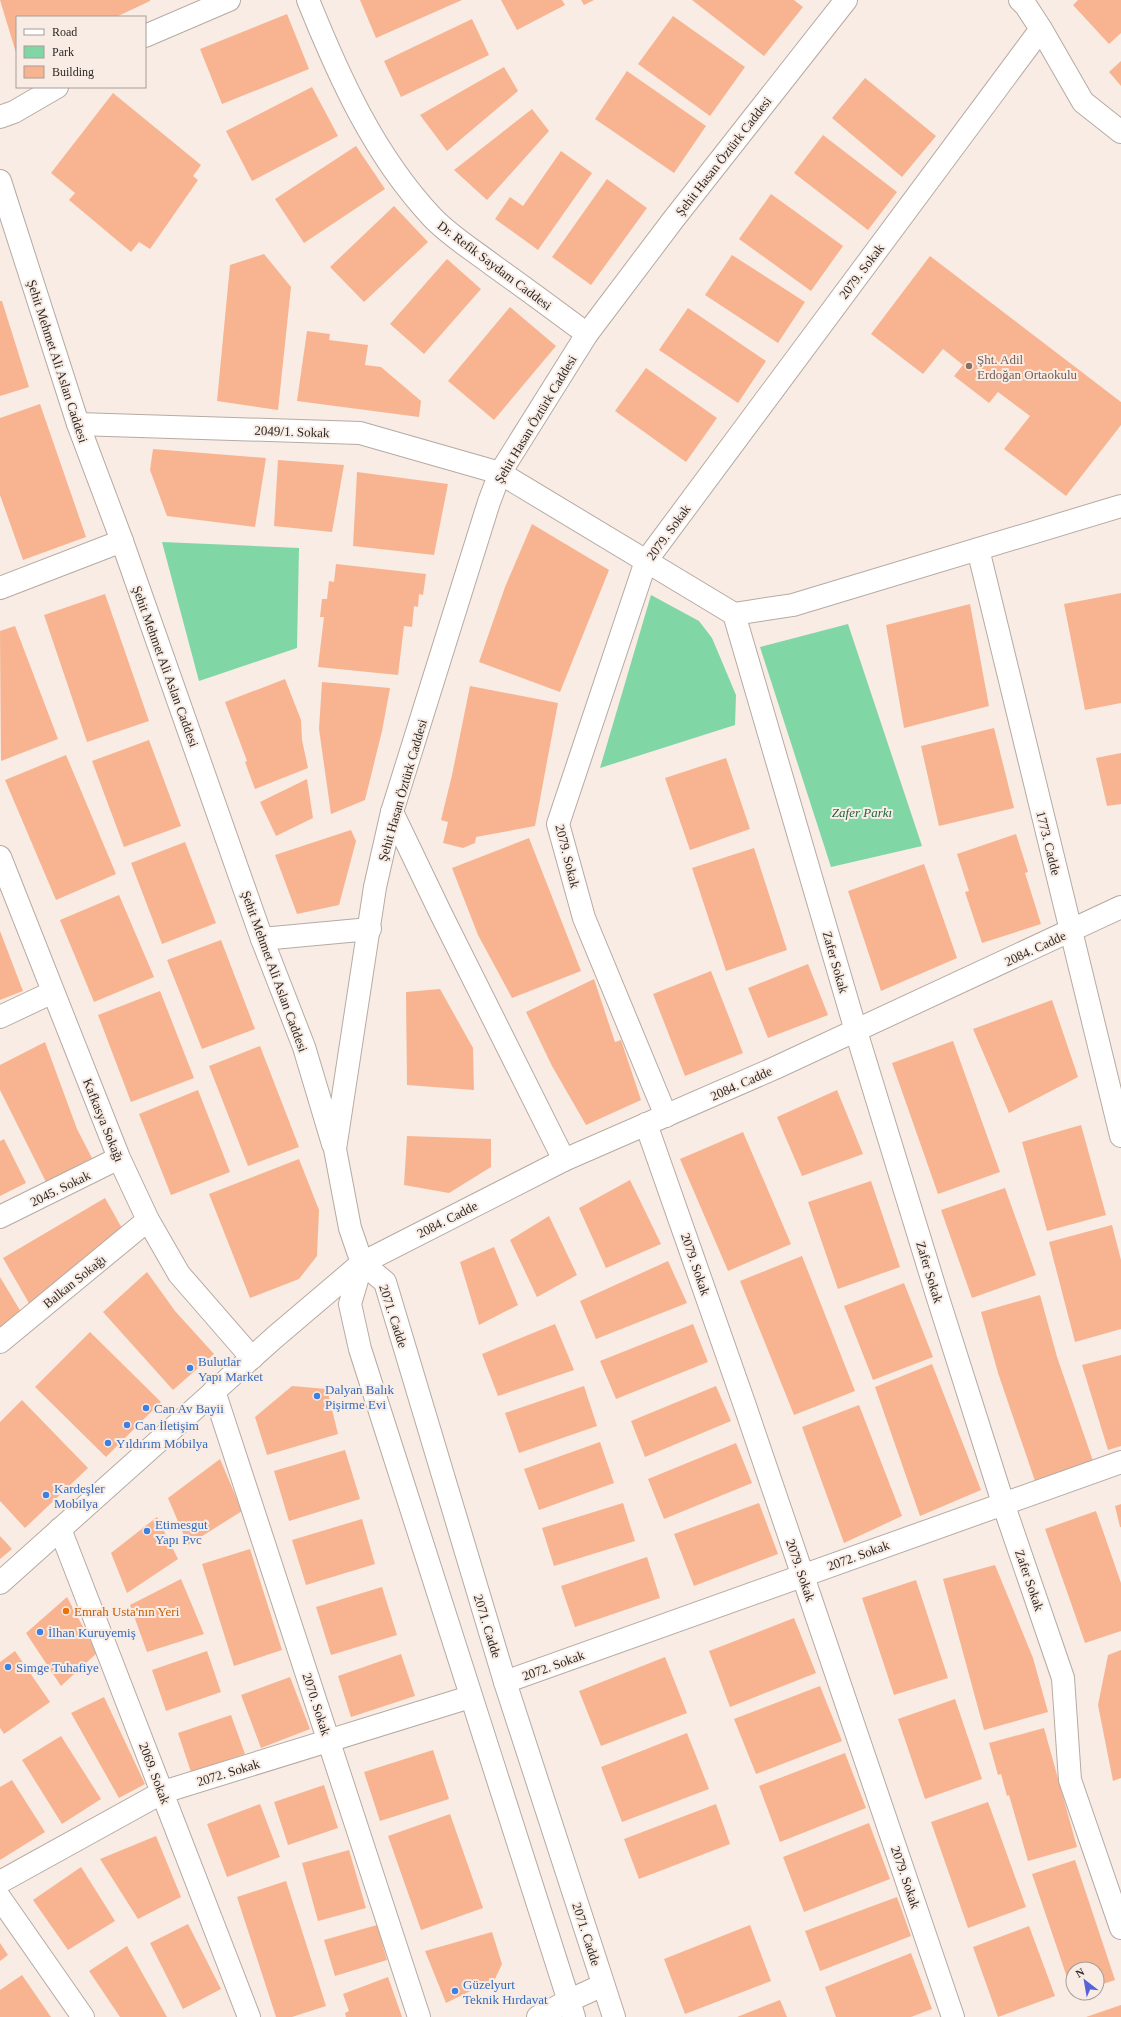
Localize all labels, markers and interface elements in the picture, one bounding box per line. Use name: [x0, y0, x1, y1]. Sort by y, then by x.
legend: [16, 16, 146, 88]
text: Road: [52, 25, 77, 39]
text: Park: [52, 45, 74, 59]
text: Building: [52, 65, 94, 79]
street label: Şehit Hasan Öztürk Caddesi: [672, 93, 775, 219]
street label: Dr. Refik Saydam Caddesi: [435, 218, 555, 313]
street label: 2079. Sokak: [836, 240, 887, 302]
street label: Şehit Mehmet Ali Aslan Caddesi: [24, 278, 91, 445]
street label: Şehit Hasan Öztürk Caddesi: [491, 352, 580, 486]
place label: Şht. Adil Erdoğan Ortaokulu: [977, 352, 1078, 382]
marker: Şht. Adil Erdoğan Ortaokulu: [964, 361, 974, 371]
street label: 2049/1. Sokak: [254, 423, 330, 440]
street label: 2079. Sokak: [643, 501, 694, 563]
street label: Şehit Mehmet Ali Aslan Caddesi: [129, 584, 202, 749]
street label: Şehit Hasan Öztürk Caddesi: [375, 717, 430, 863]
park label: Zafer Parkı: [832, 805, 892, 820]
street label: 1773. Cadde: [1033, 809, 1064, 877]
street label: 2079. Sokak: [552, 823, 583, 890]
street label: Şehit Mehmet Ali Aslan Caddesi: [238, 889, 311, 1054]
street label: 2084. Cadde: [1002, 928, 1068, 969]
street label: Zafer Sokak: [820, 929, 852, 995]
street label: 2084. Cadde: [708, 1063, 774, 1104]
street label: Kafkasya Sokağı: [80, 1076, 127, 1164]
street label: 2045. Sokak: [28, 1167, 93, 1209]
street label: 2084. Cadde: [415, 1198, 480, 1241]
street label: 2079. Sokak: [678, 1231, 713, 1298]
street label: Zafer Sokak: [913, 1239, 946, 1305]
street label: Balkan Sokağı: [40, 1251, 109, 1311]
street label: 2071. Cadde: [376, 1283, 411, 1350]
place label: Bulutlar Yapı Market: [198, 1354, 263, 1384]
marker: Bulutlar Yapı Market: [185, 1363, 195, 1373]
place label: Dalyan Balık Pişirme Evi: [325, 1382, 394, 1412]
marker: Dalyan Balık Pişirme Evi: [312, 1391, 322, 1401]
place label: Can Av Bayii: [154, 1401, 224, 1416]
marker: Can Av Bayii: [141, 1403, 151, 1413]
place label: Can İletişim: [135, 1418, 199, 1433]
marker: Can İletişim: [122, 1420, 132, 1430]
place label: Yıldırım Mobilya: [116, 1436, 208, 1451]
marker: Yıldırım Mobilya: [103, 1438, 113, 1448]
place label: Kardeşler Mobilya: [54, 1481, 105, 1511]
marker: Kardeşler Mobilya: [41, 1490, 51, 1500]
place label: Etimesgut Yapı Pvc: [155, 1517, 208, 1547]
marker: Etimesgut Yapı Pvc: [142, 1526, 152, 1536]
street label: 2079. Sokak: [783, 1537, 818, 1604]
street label: 2072. Sokak: [825, 1537, 892, 1574]
street label: Zafer Sokak: [1012, 1548, 1047, 1613]
street label: 2071. Cadde: [471, 1593, 504, 1660]
place label: Emrah Usta'nın Yeri: [74, 1604, 180, 1619]
marker: Emrah Usta'nın Yeri: [61, 1606, 71, 1616]
place label: İlhan Kuruyemiş: [48, 1625, 136, 1640]
marker: İlhan Kuruyemiş: [35, 1627, 45, 1637]
street label: 2072. Sokak: [520, 1647, 587, 1684]
place label: Simge Tuhafiye: [16, 1660, 99, 1675]
marker: Simge Tuhafiye: [3, 1662, 13, 1672]
street label: 2070. Sokak: [299, 1671, 334, 1738]
street label: 2069. Sokak: [136, 1740, 173, 1807]
street label: 2072. Sokak: [195, 1756, 262, 1789]
street label: 2079. Sokak: [888, 1844, 923, 1911]
street label: 2071. Cadde: [569, 1901, 604, 1968]
north arrow: [1065, 1961, 1105, 2001]
text: N: [1073, 1965, 1086, 1980]
place label: Güzelyurt Teknik Hırdavat: [463, 1977, 548, 2007]
marker: Güzelyurt Teknik Hırdavat: [450, 1986, 460, 1996]

